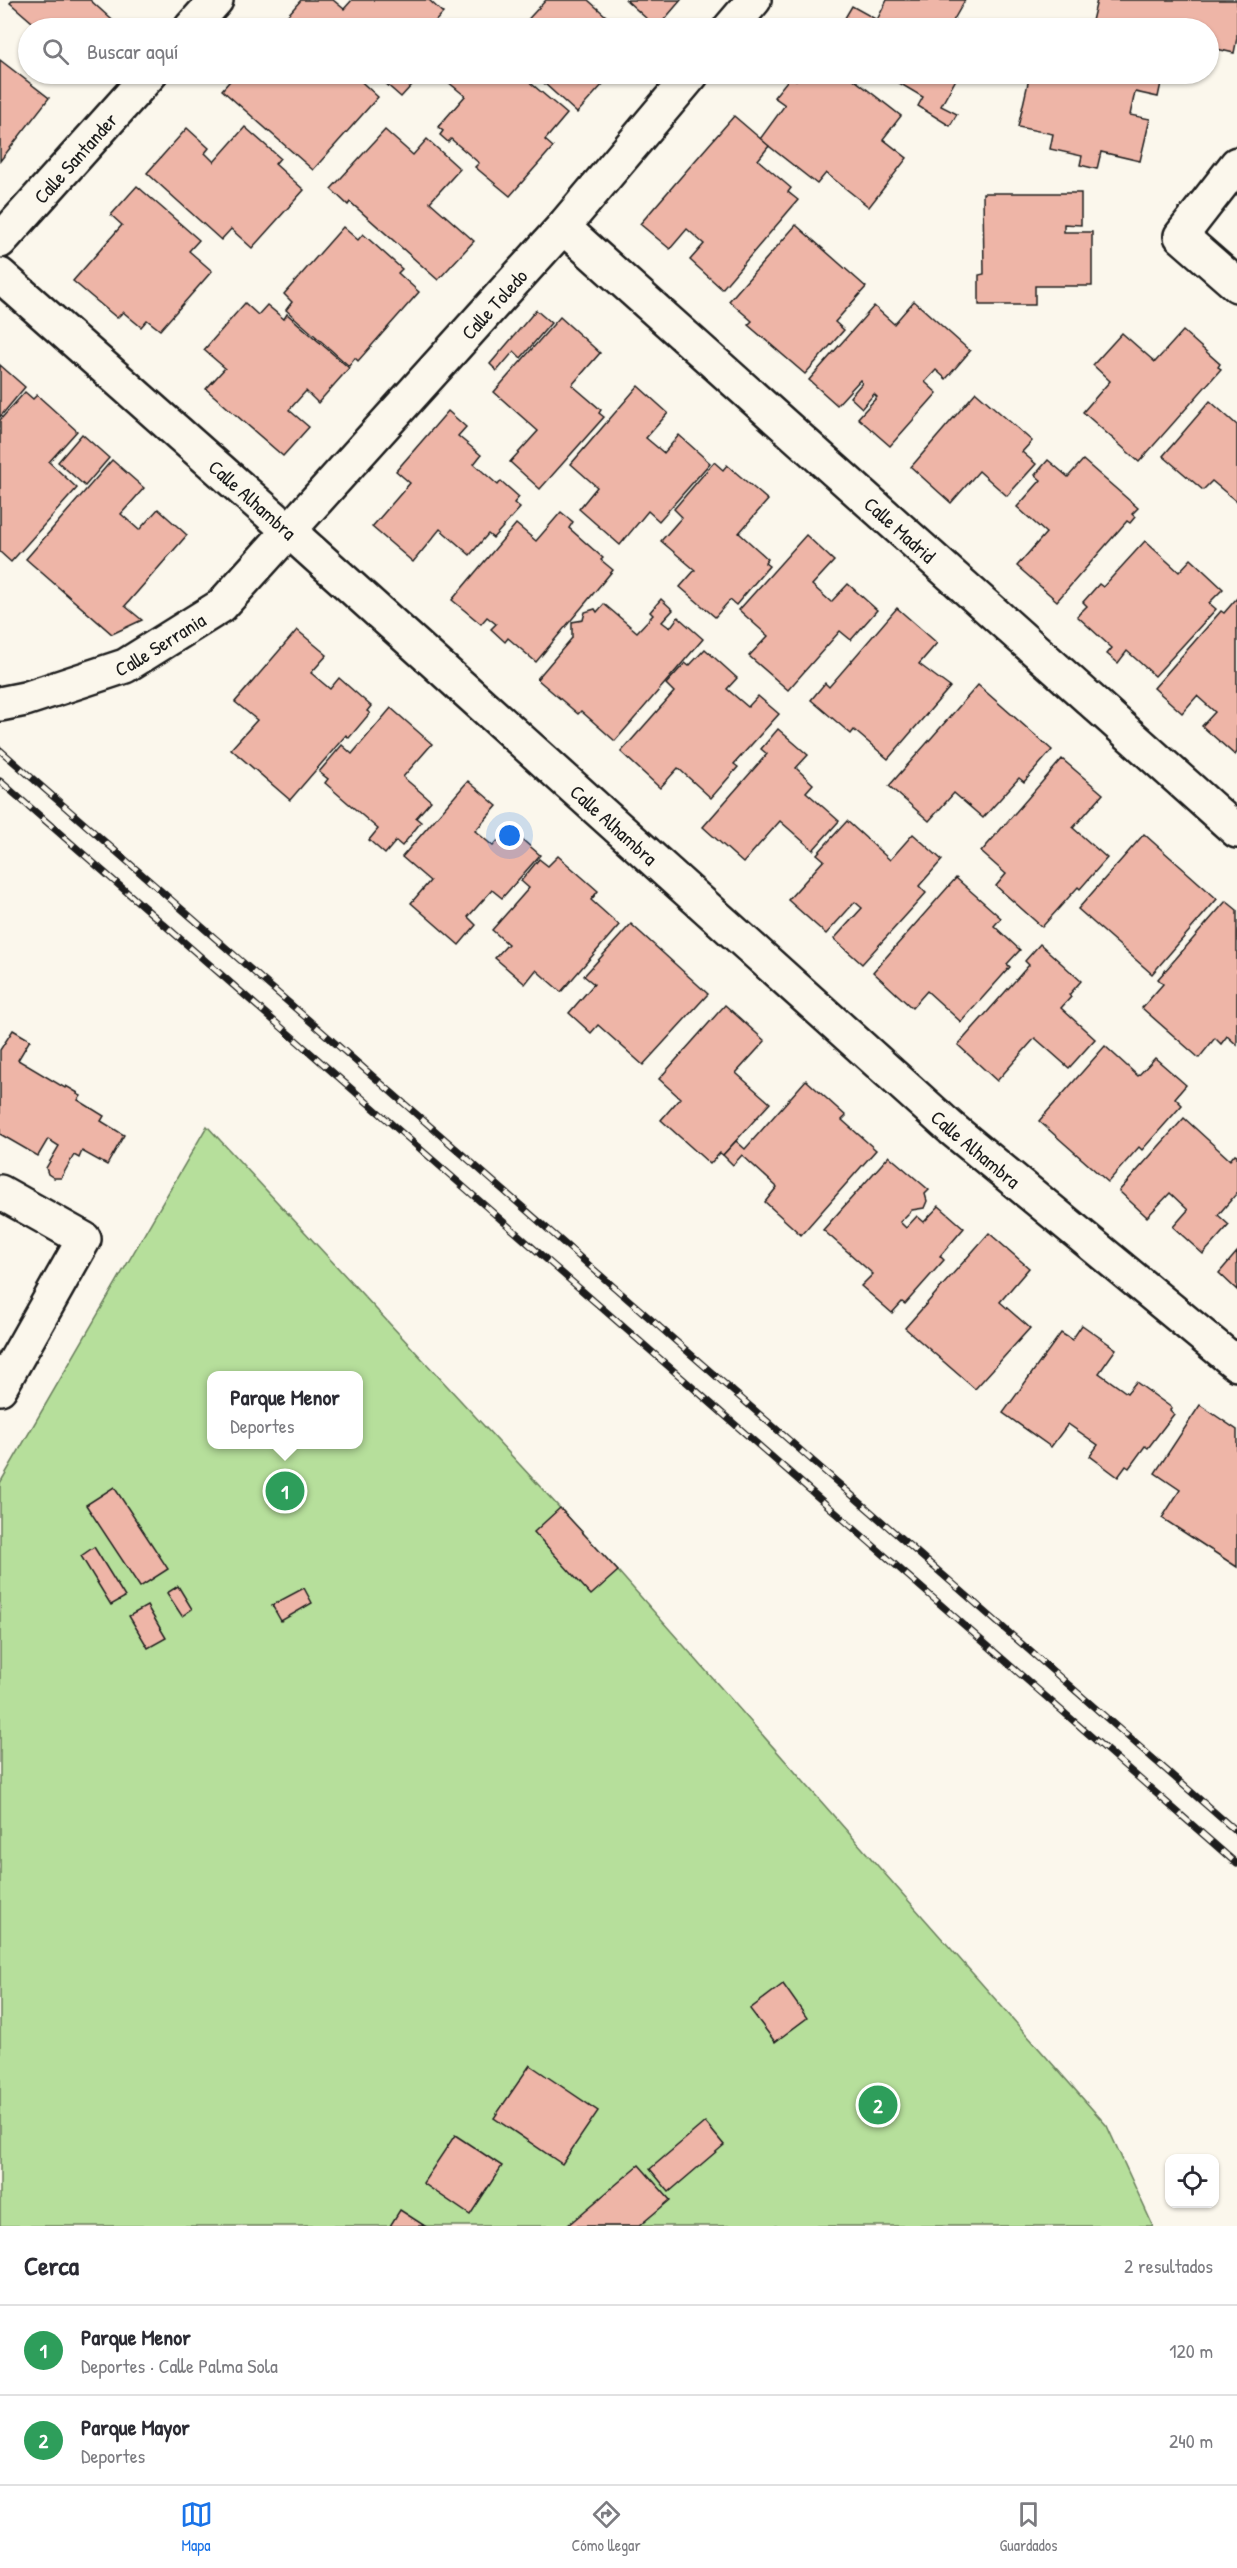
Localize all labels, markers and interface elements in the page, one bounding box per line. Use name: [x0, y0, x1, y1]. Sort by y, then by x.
search box: [18, 18, 1219, 84]
icon: search: [39, 35, 72, 68]
text: Buscar aquí: [87, 36, 179, 66]
street label: Calle Santander: [27, 106, 123, 209]
street label: Calle Toledo: [455, 263, 533, 345]
street label: Calle Alhambra: [203, 453, 303, 545]
street label: Calle Madrid: [859, 490, 942, 569]
street label: Calle Serrania: [112, 606, 210, 682]
street label: Calle Alhambra: [565, 778, 664, 871]
your location: [495, 821, 524, 850]
street label: Calle Alhambra: [926, 1103, 1027, 1194]
popup: [207, 1371, 363, 1449]
text: Parque Menor: [230, 1382, 340, 1412]
text: Deportes: [230, 1412, 295, 1439]
pin: 1: [266, 1468, 304, 1514]
pin: 2: [858, 2082, 898, 2128]
map controls: [1165, 2154, 1219, 2208]
button: locate: [1165, 2154, 1219, 2208]
text: Cerca: [24, 2248, 79, 2283]
text: 2 resultados: [1124, 2252, 1213, 2279]
text: Parque Menor: [81, 2322, 191, 2352]
text: 1: [40, 2337, 47, 2364]
text: 120 m: [1169, 2337, 1213, 2364]
text: Deportes · Calle Palma Sola: [81, 2352, 278, 2379]
text: Parque Mayor: [81, 2412, 190, 2442]
text: 2: [39, 2427, 48, 2454]
text: 240 m: [1169, 2427, 1213, 2454]
text: Deportes: [81, 2442, 145, 2469]
tab: Mapa: [180, 2498, 213, 2556]
tab: Cómo llegar: [572, 2498, 641, 2556]
tab: Guardados: [1000, 2498, 1057, 2556]

